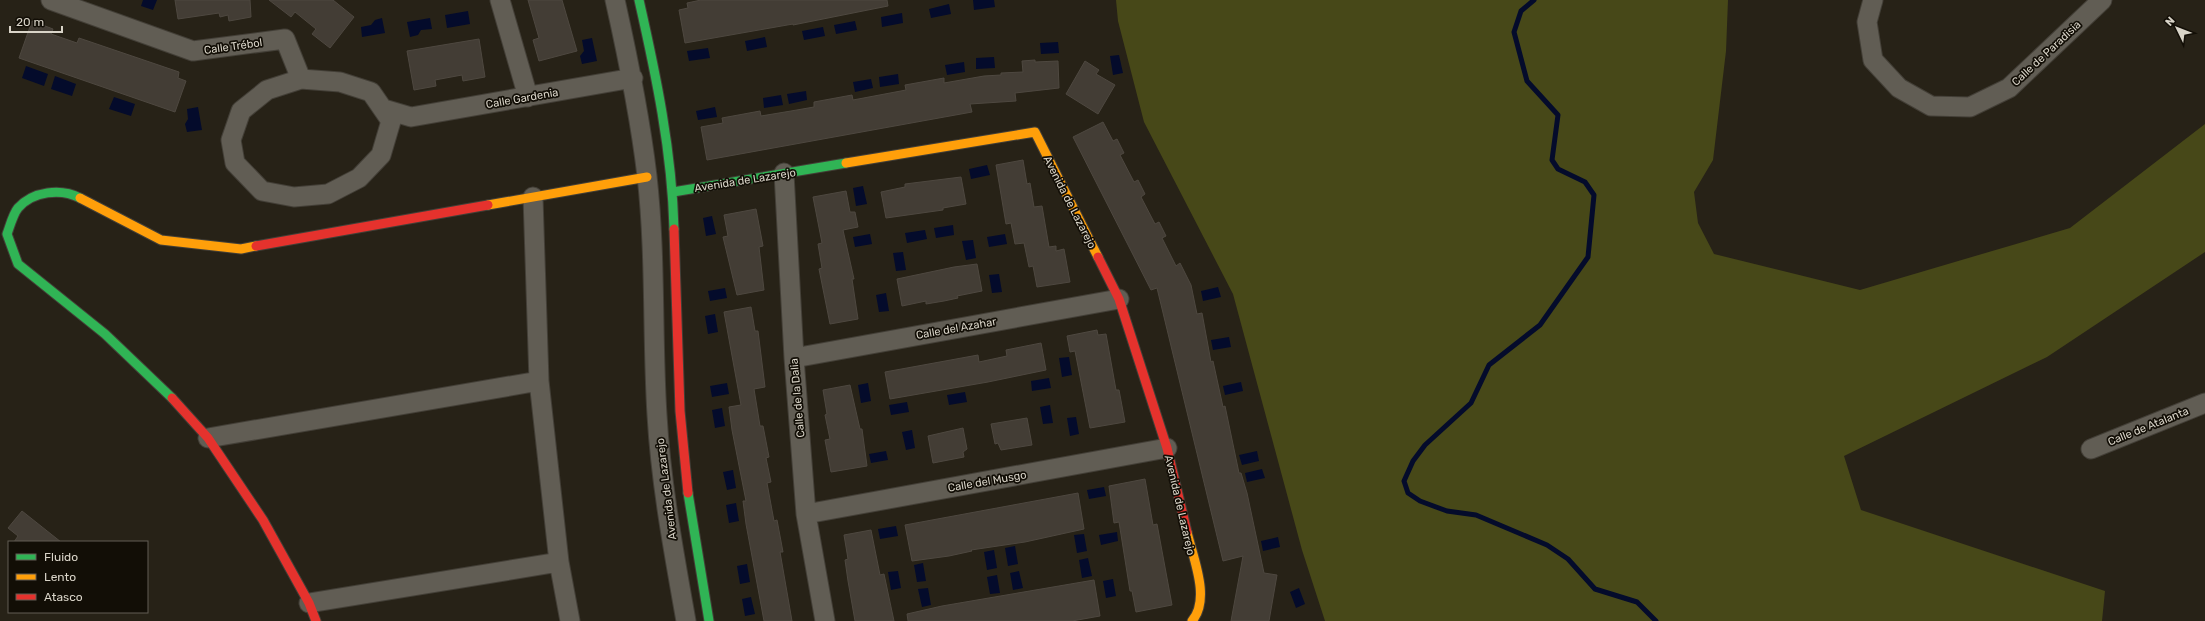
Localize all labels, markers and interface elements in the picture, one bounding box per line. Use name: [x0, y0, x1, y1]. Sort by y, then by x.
scale bar: [10, 8, 62, 34]
north arrow: [2157, 8, 2197, 48]
text: N: [2163, 14, 2178, 29]
text: 20 m: [16, 15, 44, 29]
street label: Calle de Paradisia: [2009, 18, 2084, 89]
street label: Calle Trébol: [203, 36, 263, 57]
street label: Calle Gardenia: [485, 86, 559, 111]
street label: Avenida de Lazarejo: [1041, 154, 1099, 251]
street label: Avenida de Lazarejo: [693, 166, 797, 195]
street label: Calle del Azahar: [915, 315, 998, 342]
street label: Calle de la Dalia: [788, 358, 807, 438]
street label: Calle de Atalanta: [2106, 404, 2190, 449]
street label: Avenida de Lazarejo: [654, 437, 679, 541]
street label: Avenida de Lazarejo: [1162, 454, 1197, 556]
street label: Calle del Musgo: [947, 468, 1027, 495]
legend: [8, 541, 148, 613]
text: Fluido: [44, 550, 78, 564]
text: Lento: [44, 570, 76, 584]
text: Atasco: [44, 590, 83, 604]

